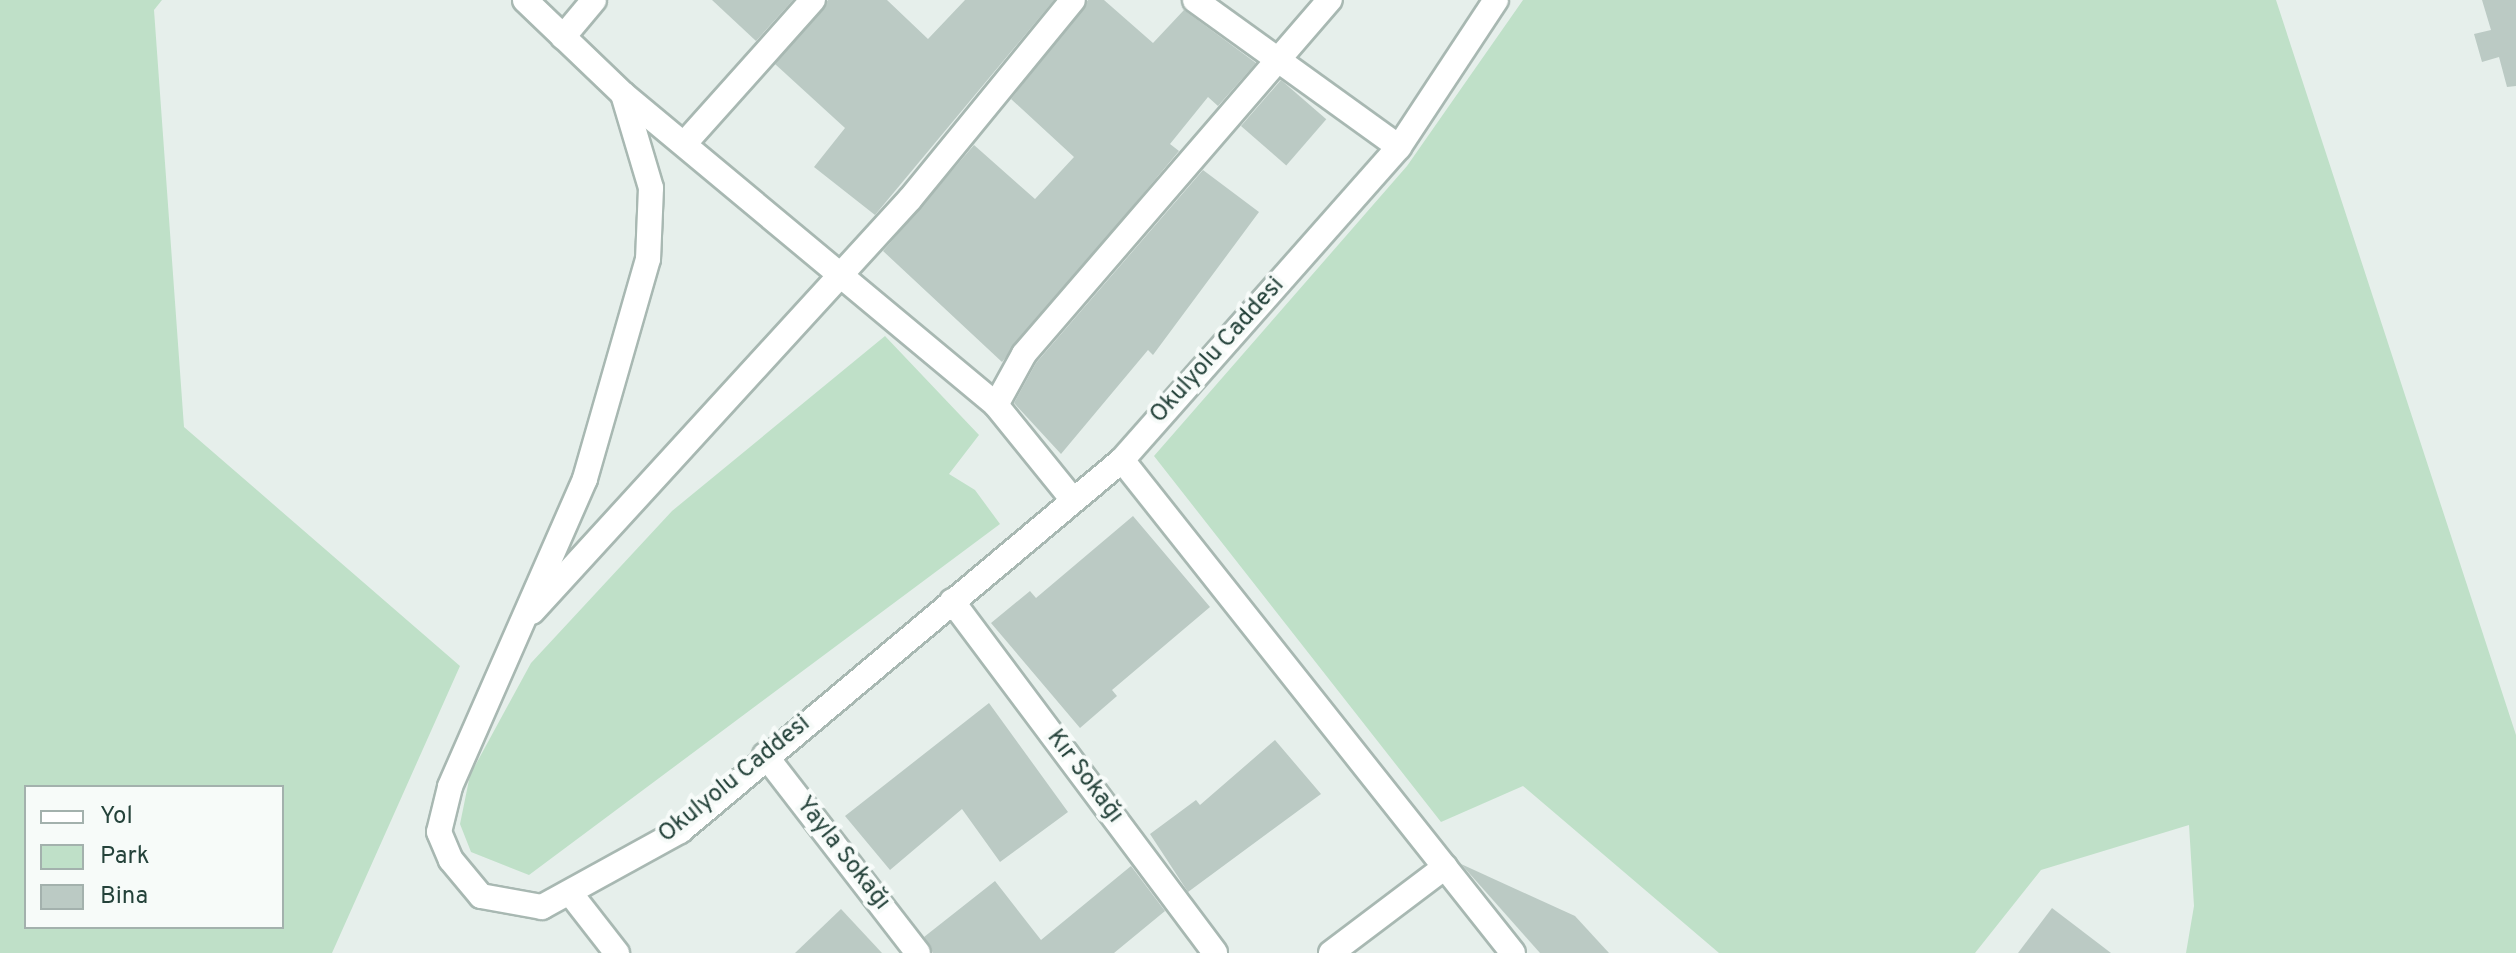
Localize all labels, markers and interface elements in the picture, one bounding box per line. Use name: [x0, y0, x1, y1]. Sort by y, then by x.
street label: Okulyolu Caddesi: [1145, 272, 1291, 430]
street label: Okulyolu Caddesi: [653, 710, 817, 850]
street label: Kır Sokağı: [1040, 725, 1128, 829]
legend: [24, 785, 284, 929]
street label: Yayla Sokağı: [789, 792, 895, 916]
text: Yol: [100, 802, 133, 832]
text: Park: [100, 842, 150, 872]
text: Bina: [100, 882, 148, 912]

